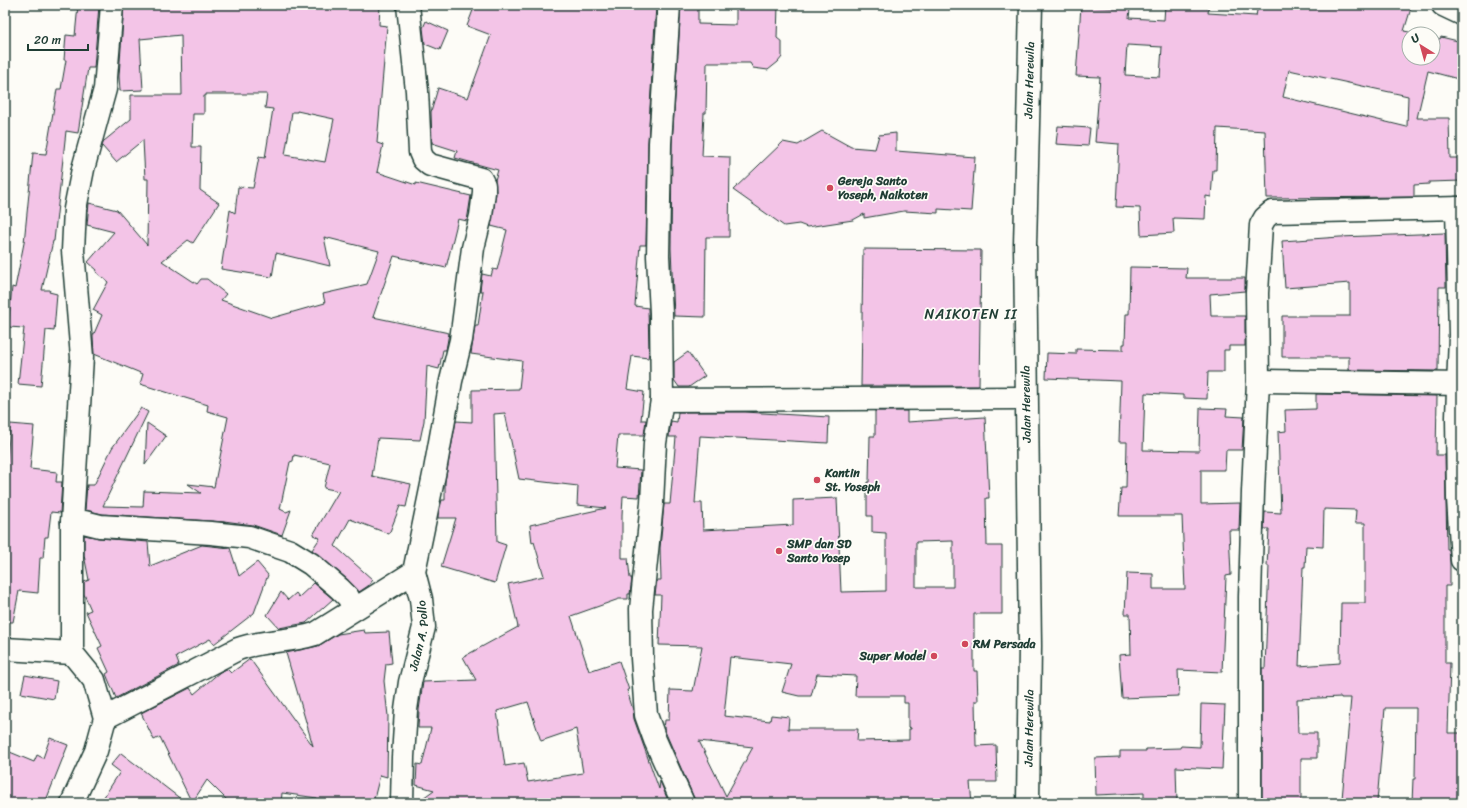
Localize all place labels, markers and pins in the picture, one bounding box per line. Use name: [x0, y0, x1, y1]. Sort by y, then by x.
place label: Gereja Santo Yoseph, Naikoten: [837, 170, 928, 206]
marker: Gereja Santo Yoseph, Naikoten: [825, 183, 835, 193]
place label: Kantin St. Yoseph: [824, 462, 881, 498]
marker: Kantin St. Yoseph: [812, 475, 822, 485]
place label: SMP dan SD Santo Yosep: [786, 533, 852, 569]
marker: SMP dan SD Santo Yosep: [774, 546, 784, 556]
place label: RM Persada: [972, 633, 1036, 655]
marker: RM Persada: [960, 639, 970, 649]
place label: Super Model: [858, 645, 927, 667]
marker: Super Model: [929, 651, 939, 661]

